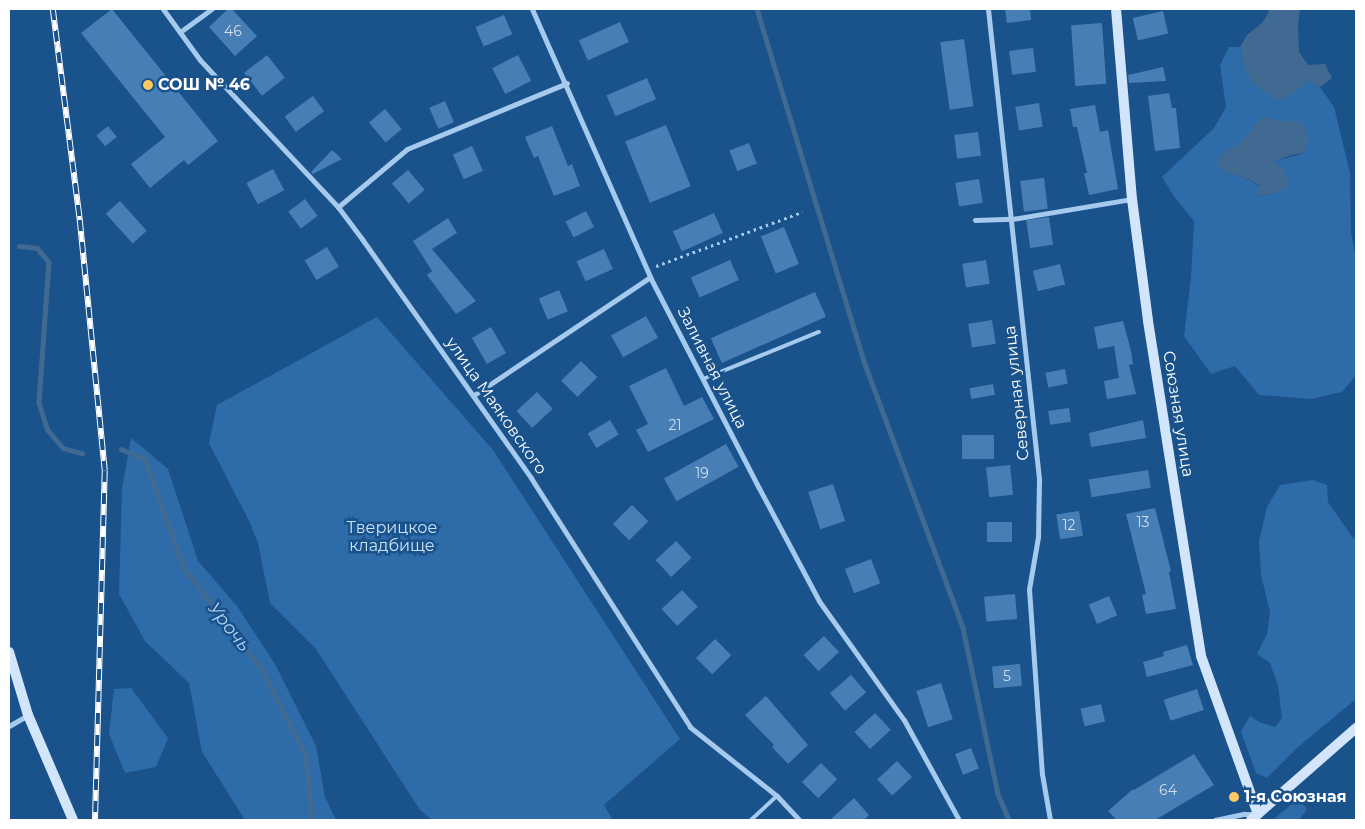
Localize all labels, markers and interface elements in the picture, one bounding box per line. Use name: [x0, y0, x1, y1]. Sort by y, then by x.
house number: 46: [224, 23, 242, 39]
place label: СОШ № 46: [158, 75, 250, 95]
marker: СОШ № 46: [142, 79, 154, 91]
street label: Заливная улица: [673, 304, 751, 432]
street label: Северная улица: [1000, 325, 1034, 461]
street label: улица Маяковского: [441, 334, 551, 478]
street label: Союзная улица: [1159, 349, 1197, 479]
house number: 21: [668, 417, 682, 433]
house number: 19: [695, 465, 709, 481]
house number: 13: [1137, 514, 1149, 530]
house number: 12: [1062, 517, 1076, 533]
park label: Тверицкое кладбище: [347, 518, 437, 556]
water label: Урочь: [203, 598, 255, 656]
house number: 5: [1003, 668, 1011, 684]
house number: 64: [1159, 782, 1177, 798]
place label: 1-я Союзная: [1244, 787, 1347, 807]
marker: 1-я Союзная: [1228, 791, 1240, 803]

